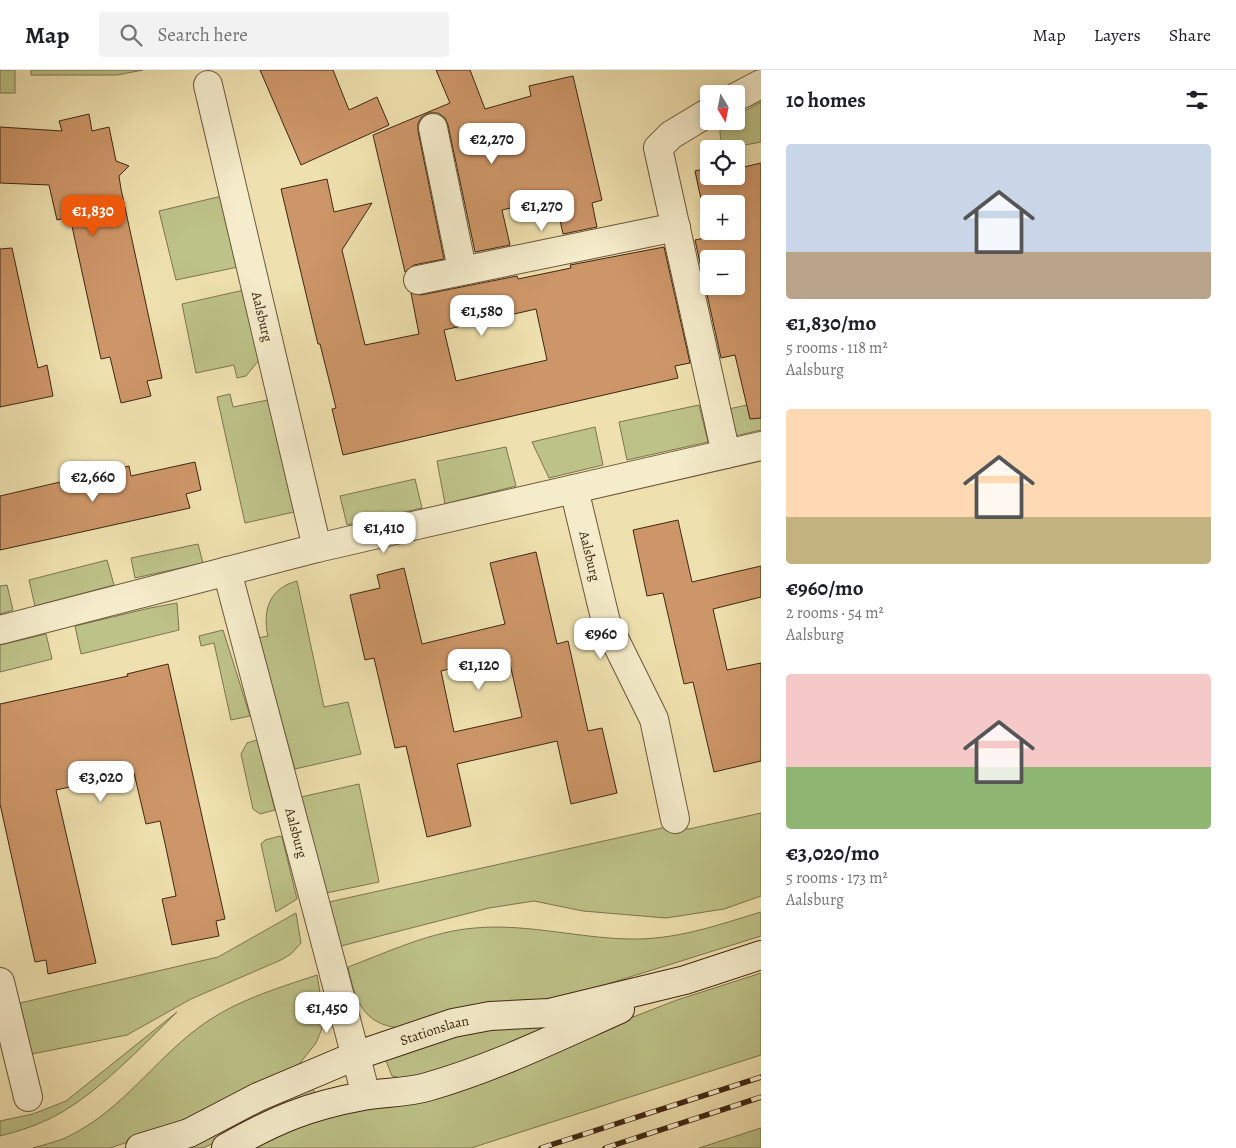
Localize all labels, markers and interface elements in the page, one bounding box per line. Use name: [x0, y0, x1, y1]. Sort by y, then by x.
search box: [99, 12, 449, 57]
text: Map: [25, 19, 69, 51]
icon: search: [117, 21, 145, 49]
text: Search here: [157, 22, 248, 48]
text: Map: [1033, 23, 1066, 47]
text: Layers: [1094, 23, 1141, 47]
text: Share: [1169, 23, 1211, 47]
north arrow: [700, 85, 745, 130]
map controls: [700, 85, 745, 295]
text: 10 homes: [786, 86, 866, 114]
icon: filters: [1183, 86, 1211, 114]
pin: €2,270: [451, 122, 533, 165]
text: €2,270: [470, 128, 514, 150]
button: locate: [700, 140, 745, 185]
icon: home: [954, 177, 1044, 267]
pin: €1,270: [501, 190, 583, 232]
pin: €1,830: [52, 194, 134, 237]
text: €1,270: [521, 195, 563, 217]
button: +: [700, 195, 745, 240]
text: €1,830: [72, 200, 114, 222]
button: −: [700, 250, 745, 295]
street label: Aalsburg: [247, 289, 278, 344]
pin: €1,580: [441, 294, 523, 337]
text: €1,580: [461, 300, 503, 322]
text: €1,830/mo: [786, 309, 876, 337]
text: 5 rooms · 118 m²: [786, 337, 888, 359]
text: Aalsburg: [786, 359, 844, 381]
icon: home: [954, 442, 1044, 532]
pin: €2,660: [52, 460, 134, 503]
text: €2,660: [71, 466, 115, 488]
pin: €1,410: [343, 512, 425, 554]
text: €1,410: [364, 517, 404, 539]
street label: Aalsburg: [575, 528, 605, 583]
text: €960/mo: [786, 574, 864, 602]
text: 2 rooms · 54 m²: [786, 602, 884, 624]
pin: €960: [571, 618, 631, 660]
text: €960: [585, 623, 617, 645]
text: Aalsburg: [786, 624, 844, 646]
pin: €1,120: [438, 648, 520, 691]
text: €1,120: [459, 654, 499, 676]
icon: home: [954, 707, 1044, 797]
pin: €3,020: [60, 760, 142, 803]
text: €3,020: [79, 766, 123, 788]
street label: Aalsburg: [281, 805, 312, 860]
text: €3,020/mo: [786, 839, 879, 867]
text: 5 rooms · 173 m²: [786, 867, 888, 889]
text: Aalsburg: [786, 889, 844, 911]
pin: €1,450: [286, 992, 368, 1034]
text: €1,450: [306, 997, 348, 1019]
street label: Stationslaan: [397, 1011, 471, 1050]

